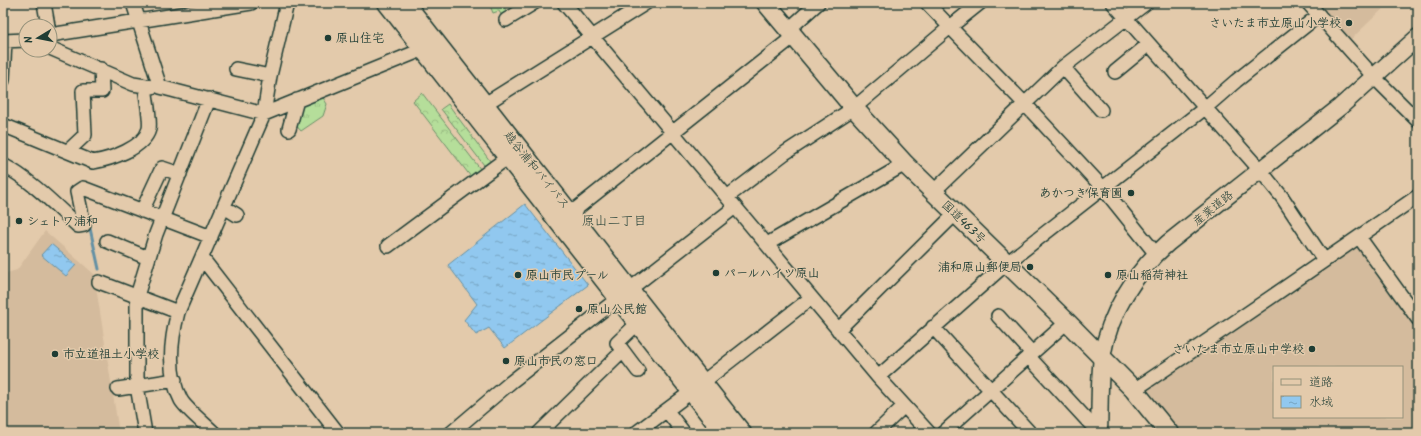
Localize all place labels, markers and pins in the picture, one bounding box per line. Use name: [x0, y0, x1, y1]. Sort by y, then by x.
place label: さいたま市立原山小学校: [1209, 14, 1341, 33]
marker: さいたま市立原山小学校: [1344, 18, 1354, 28]
place label: 原山住宅: [336, 29, 384, 48]
marker: 原山住宅: [323, 33, 333, 43]
place label: あかつき保育園: [1039, 184, 1123, 203]
marker: あかつき保育園: [1126, 188, 1136, 198]
place label: シェトワ浦和: [27, 212, 98, 231]
marker: シェトワ浦和: [14, 216, 24, 226]
place label: 浦和原山郵便局: [938, 258, 1022, 277]
marker: 浦和原山郵便局: [1025, 262, 1035, 272]
place label: パールハイツ原山: [724, 264, 820, 283]
place label: 原山市民プール: [526, 266, 609, 285]
place label: 原山稲荷神社: [1116, 266, 1188, 285]
marker: パールハイツ原山: [711, 268, 721, 278]
marker: 原山市民プール: [513, 270, 523, 280]
marker: 原山稲荷神社: [1103, 270, 1113, 280]
place label: 原山公民館: [587, 300, 647, 319]
marker: 原山公民館: [574, 304, 584, 314]
place label: さいたま市立原山中学校: [1172, 340, 1304, 359]
marker: さいたま市立原山中学校: [1307, 344, 1317, 354]
place label: 市立道祖土小学校: [63, 345, 159, 364]
marker: 市立道祖土小学校: [50, 349, 60, 359]
place label: 原山市民の窓口: [514, 352, 598, 371]
marker: 原山市民の窓口: [501, 356, 511, 366]

